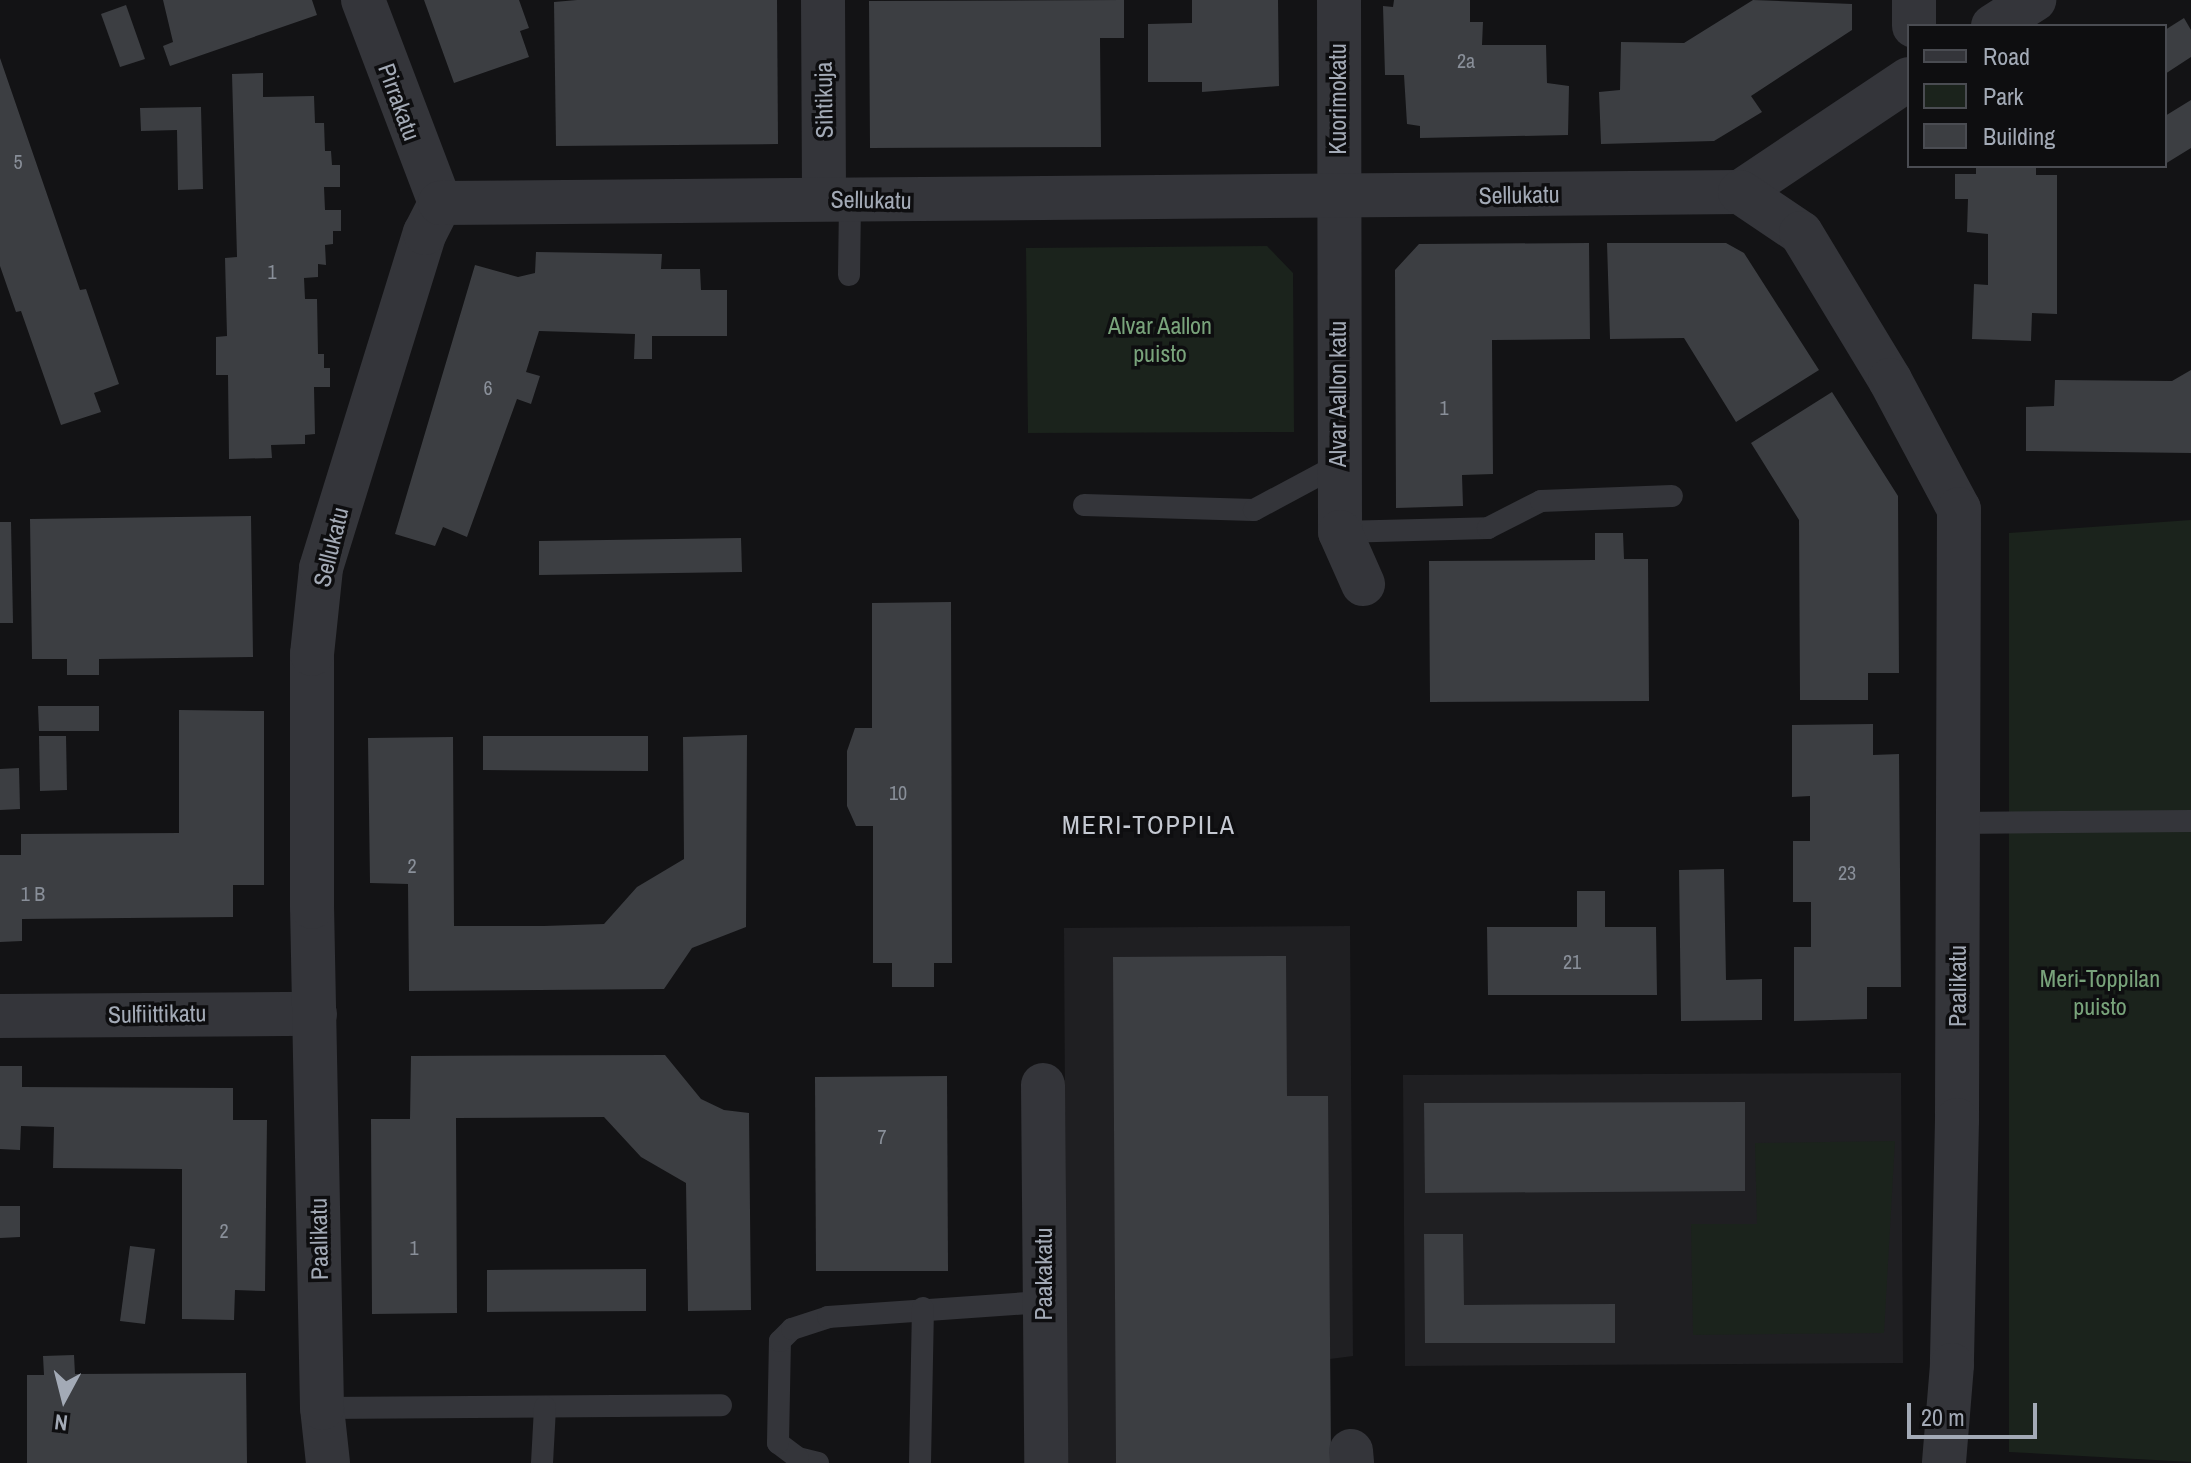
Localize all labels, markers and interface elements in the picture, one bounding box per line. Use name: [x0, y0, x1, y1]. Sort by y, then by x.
legend: [1907, 24, 2167, 168]
text: Road: [1983, 40, 2030, 72]
street label: Kuorimokatu: [1324, 43, 1352, 155]
house number: 2a: [1457, 48, 1475, 72]
street label: Pirrakatu: [372, 60, 426, 144]
street label: Sihtikuja: [809, 61, 839, 139]
text: Park: [1983, 80, 2023, 112]
text: Building: [1983, 120, 2055, 152]
house number: 5: [13, 149, 23, 173]
street label: Sellukatu: [1478, 180, 1560, 210]
street label: Sellukatu: [830, 185, 912, 215]
house number: 1: [267, 259, 277, 283]
park label: Alvar Aallon puisto: [1108, 312, 1212, 368]
street label: Alvar Aallon katu: [1324, 320, 1352, 468]
house number: 6: [483, 375, 493, 399]
house number: 1: [1439, 395, 1449, 419]
street label: Sellukatu: [307, 504, 355, 590]
house number: 10: [889, 780, 907, 804]
district label: MERI-TOPPILA: [1062, 809, 1236, 841]
house number: 2: [407, 853, 417, 877]
house number: 23: [1838, 860, 1856, 884]
house number: 1 B: [21, 881, 45, 905]
street label: Paalikatu: [1944, 945, 1972, 1027]
house number: 21: [1563, 949, 1581, 973]
park label: Meri-Toppilan puisto: [2040, 965, 2160, 1021]
street label: Sulfiittikatu: [108, 999, 206, 1029]
house number: 7: [877, 1124, 887, 1148]
street label: Paalikatu: [304, 1198, 334, 1280]
house number: 2: [219, 1218, 229, 1242]
street label: Paakakatu: [1030, 1228, 1058, 1320]
house number: 1: [409, 1235, 419, 1259]
north arrow: [24, 1359, 104, 1439]
scale bar: [1911, 1387, 2041, 1437]
text: 20 m: [1921, 1401, 1965, 1433]
text: N: [53, 1407, 69, 1439]

